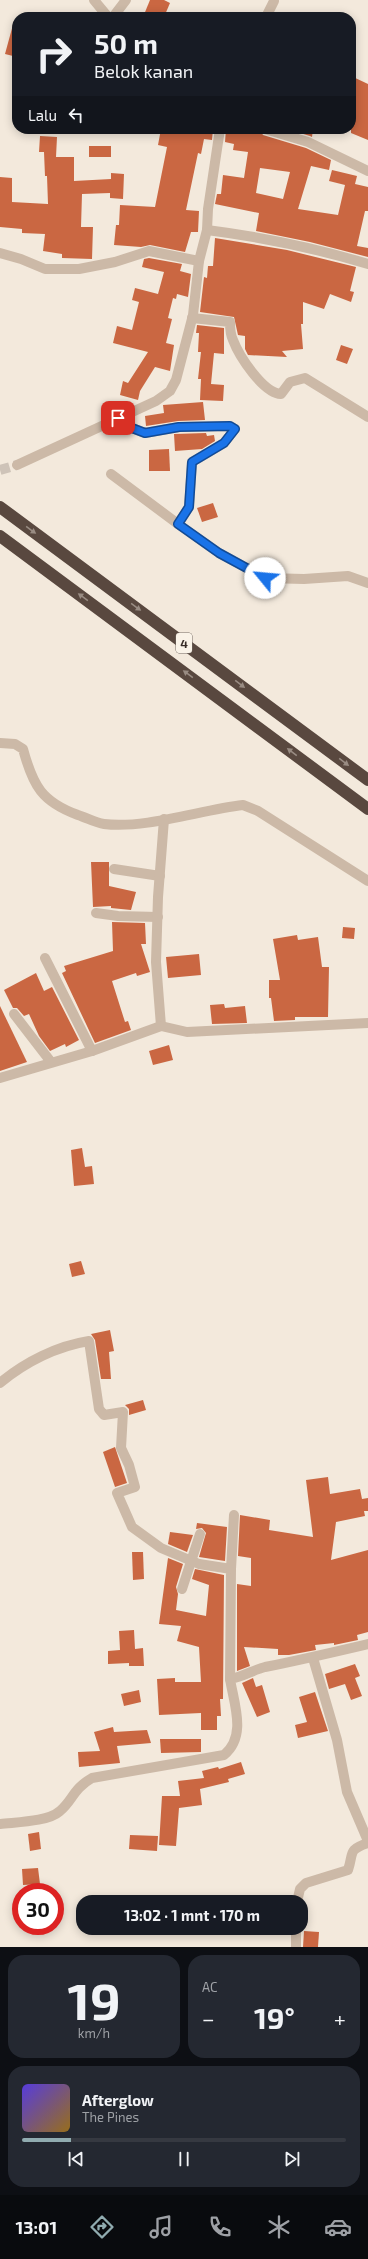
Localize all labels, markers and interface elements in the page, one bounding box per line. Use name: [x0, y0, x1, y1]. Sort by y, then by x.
text: 50 m: [94, 26, 158, 60]
icon: right: [28, 28, 80, 80]
text: Belok kanan: [94, 60, 193, 82]
icon: left: [65, 104, 87, 126]
text: Lalu: [28, 106, 57, 124]
pin: [101, 401, 135, 435]
icon: arrive: [107, 407, 129, 429]
one-way arrow: [26, 526, 37, 534]
position arrow: [244, 557, 286, 599]
one-way arrow: [77, 593, 88, 601]
one-way arrow: [131, 603, 141, 611]
road number: 4: [176, 633, 192, 653]
one-way arrow: [182, 670, 193, 678]
one-way arrow: [235, 680, 246, 689]
one-way arrow: [287, 748, 297, 756]
one-way arrow: [339, 758, 350, 767]
speed limit sign: 30: [12, 1883, 64, 1935]
text: 13:02 · 1 mnt · 170 m: [124, 1906, 260, 1924]
text: 19: [67, 1968, 121, 2030]
text: AC: [202, 1979, 217, 1995]
text: 19°: [254, 1999, 295, 2035]
text: −: [202, 2005, 215, 2031]
text: +: [334, 2005, 346, 2031]
text: km/h: [78, 2025, 110, 2041]
text: Afterglow: [82, 2091, 154, 2109]
text: The Pines: [82, 2109, 139, 2125]
icon: previous: [65, 2148, 87, 2170]
icon: pause: [173, 2148, 195, 2170]
icon: next: [281, 2148, 303, 2170]
icon: directions: [88, 2213, 116, 2241]
icon: music: [147, 2213, 175, 2241]
icon: phone: [206, 2213, 234, 2241]
icon: climate: [265, 2213, 293, 2241]
icon: car: [324, 2213, 352, 2241]
text: 13:01: [16, 2216, 57, 2238]

